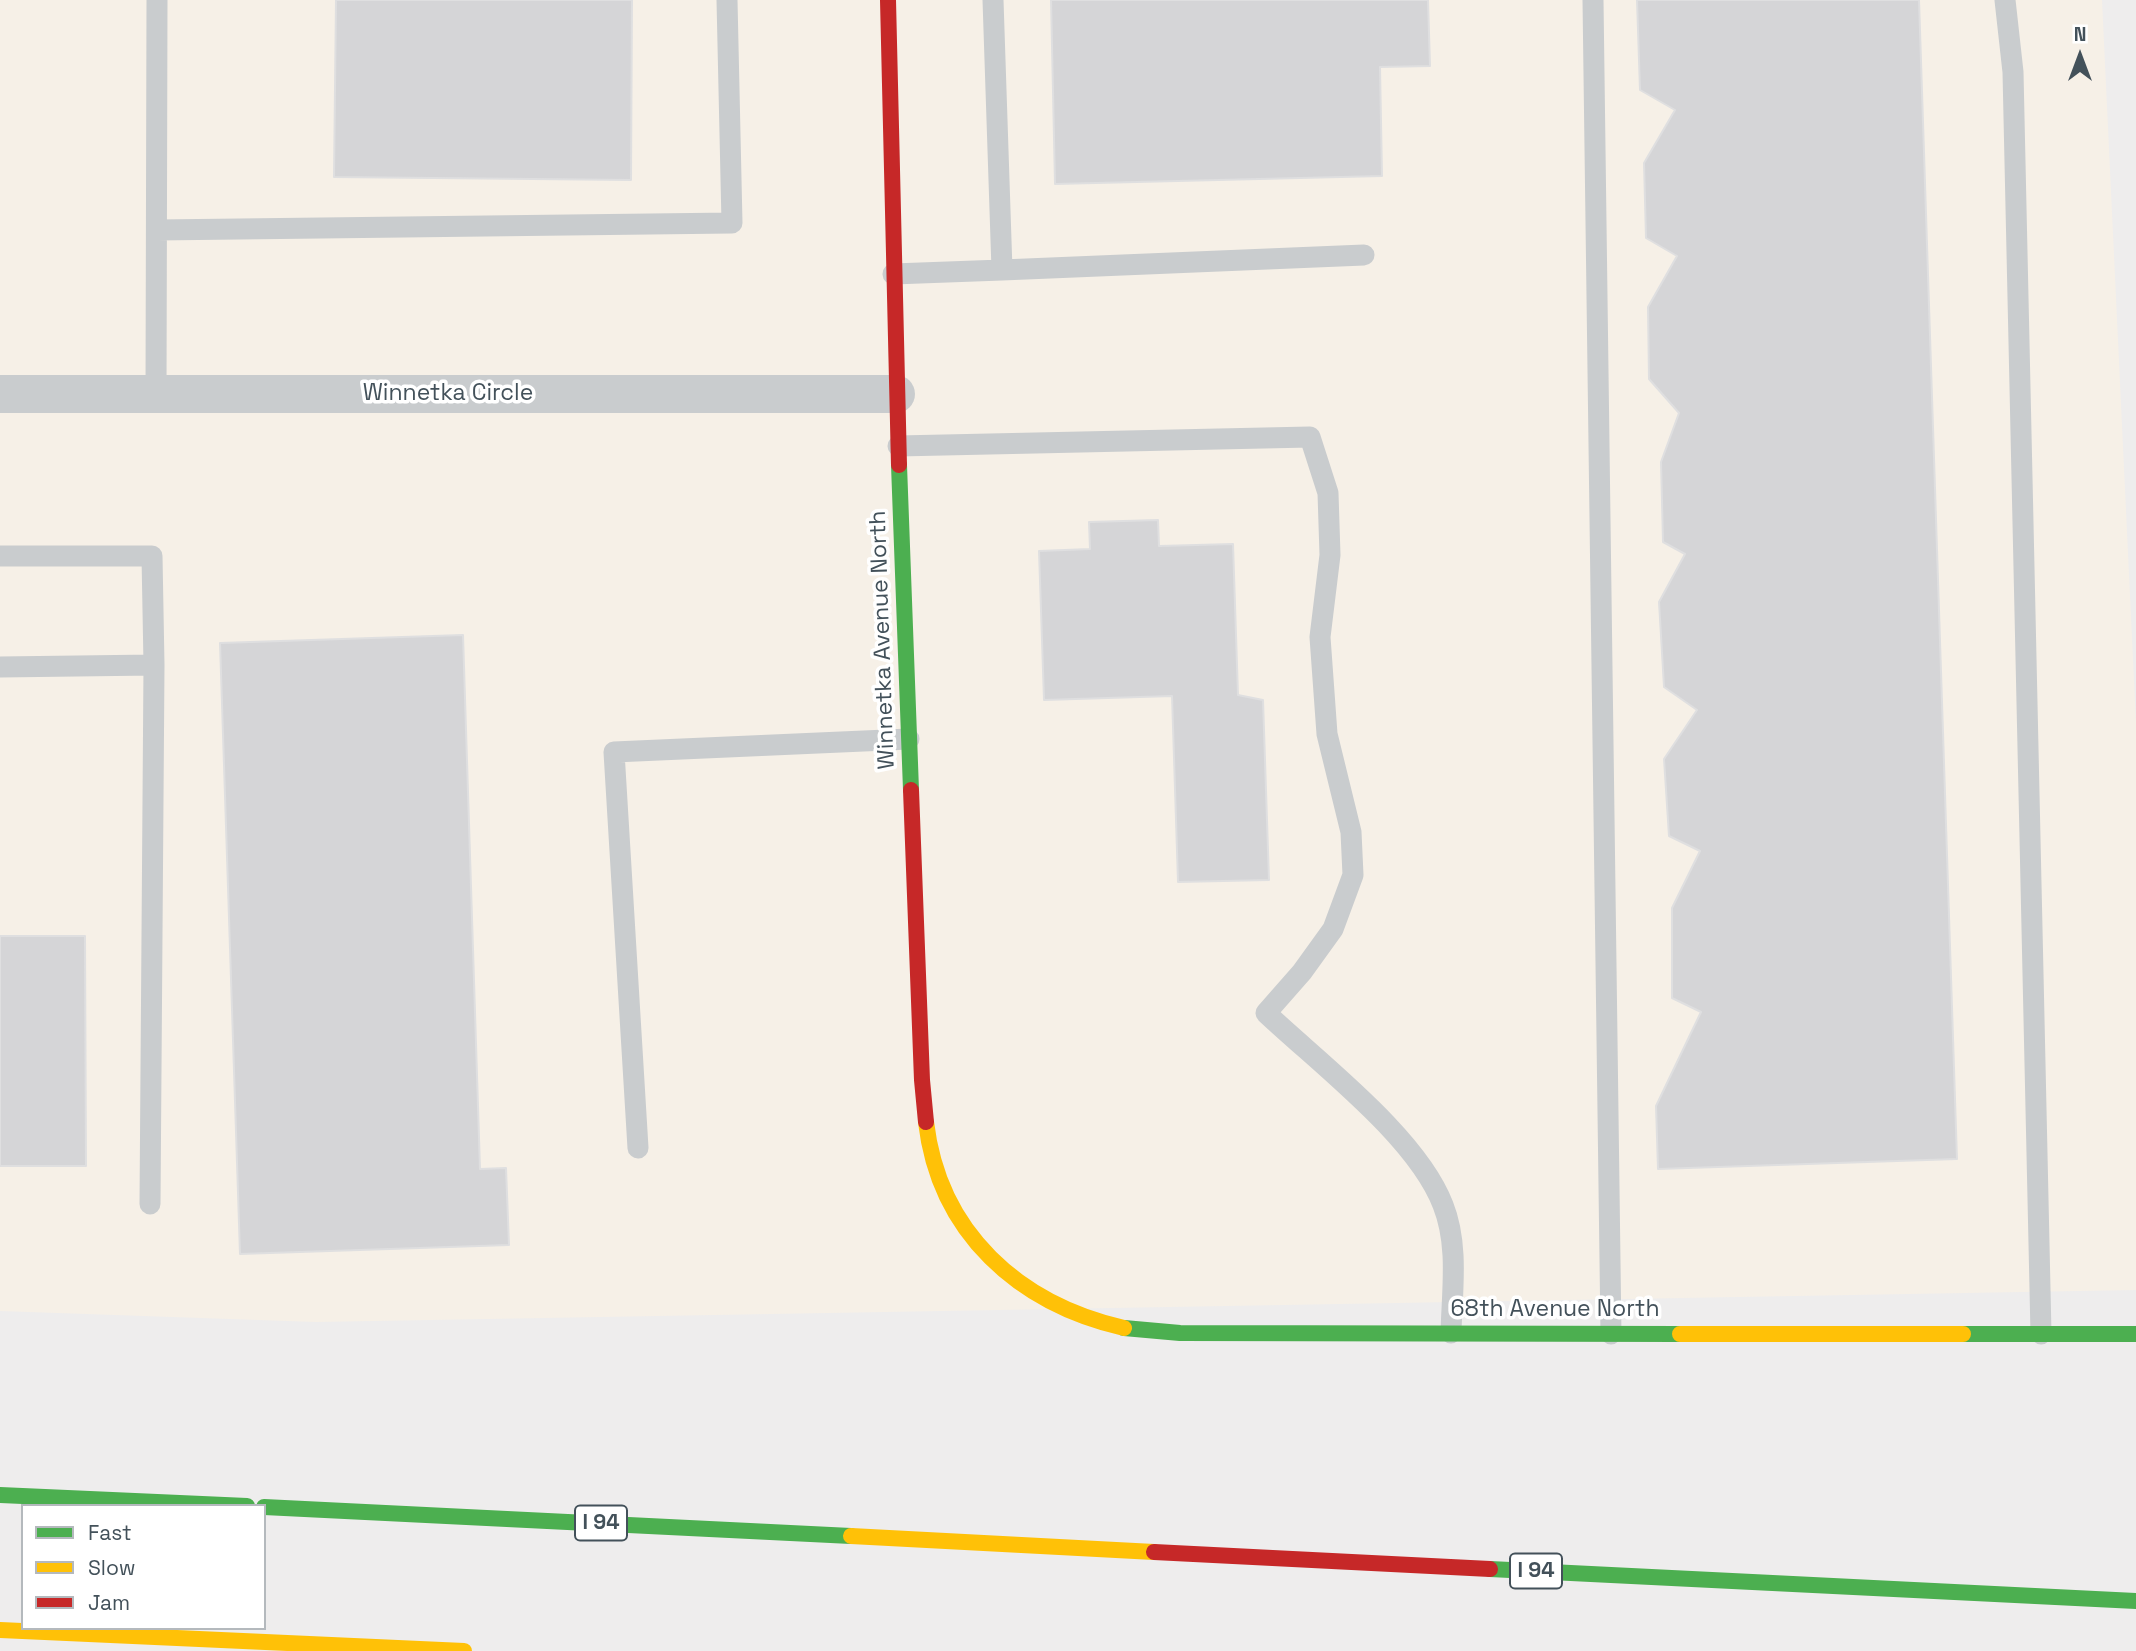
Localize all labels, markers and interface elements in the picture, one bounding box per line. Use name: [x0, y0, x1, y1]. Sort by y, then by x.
north arrow: [2045, 21, 2115, 91]
text: N: [2074, 22, 2086, 47]
street label: Winnetka Circle: [363, 380, 533, 408]
street label: Winnetka Avenue North: [865, 510, 901, 770]
street label: 68th Avenue North: [1451, 1296, 1659, 1324]
legend: [21, 1504, 266, 1630]
road number: I 94: [575, 1506, 627, 1540]
text: Fast: [88, 1519, 132, 1546]
text: Slow: [88, 1554, 136, 1581]
road number: I 94: [1510, 1554, 1562, 1588]
text: Jam: [88, 1589, 130, 1616]

